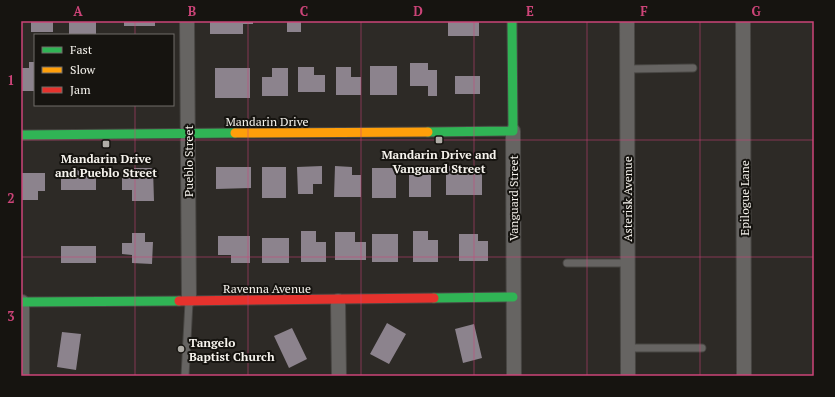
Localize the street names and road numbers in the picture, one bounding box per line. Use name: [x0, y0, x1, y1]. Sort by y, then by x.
street label: Mandarin Drive: [225, 114, 309, 129]
street label: Pueblo Street: [181, 125, 196, 197]
street label: Vanguard Street: [506, 155, 521, 241]
street label: Asterisk Avenue: [620, 156, 635, 242]
street label: Epilogue Lane: [737, 160, 752, 236]
street label: Ravenna Avenue: [223, 281, 311, 296]

